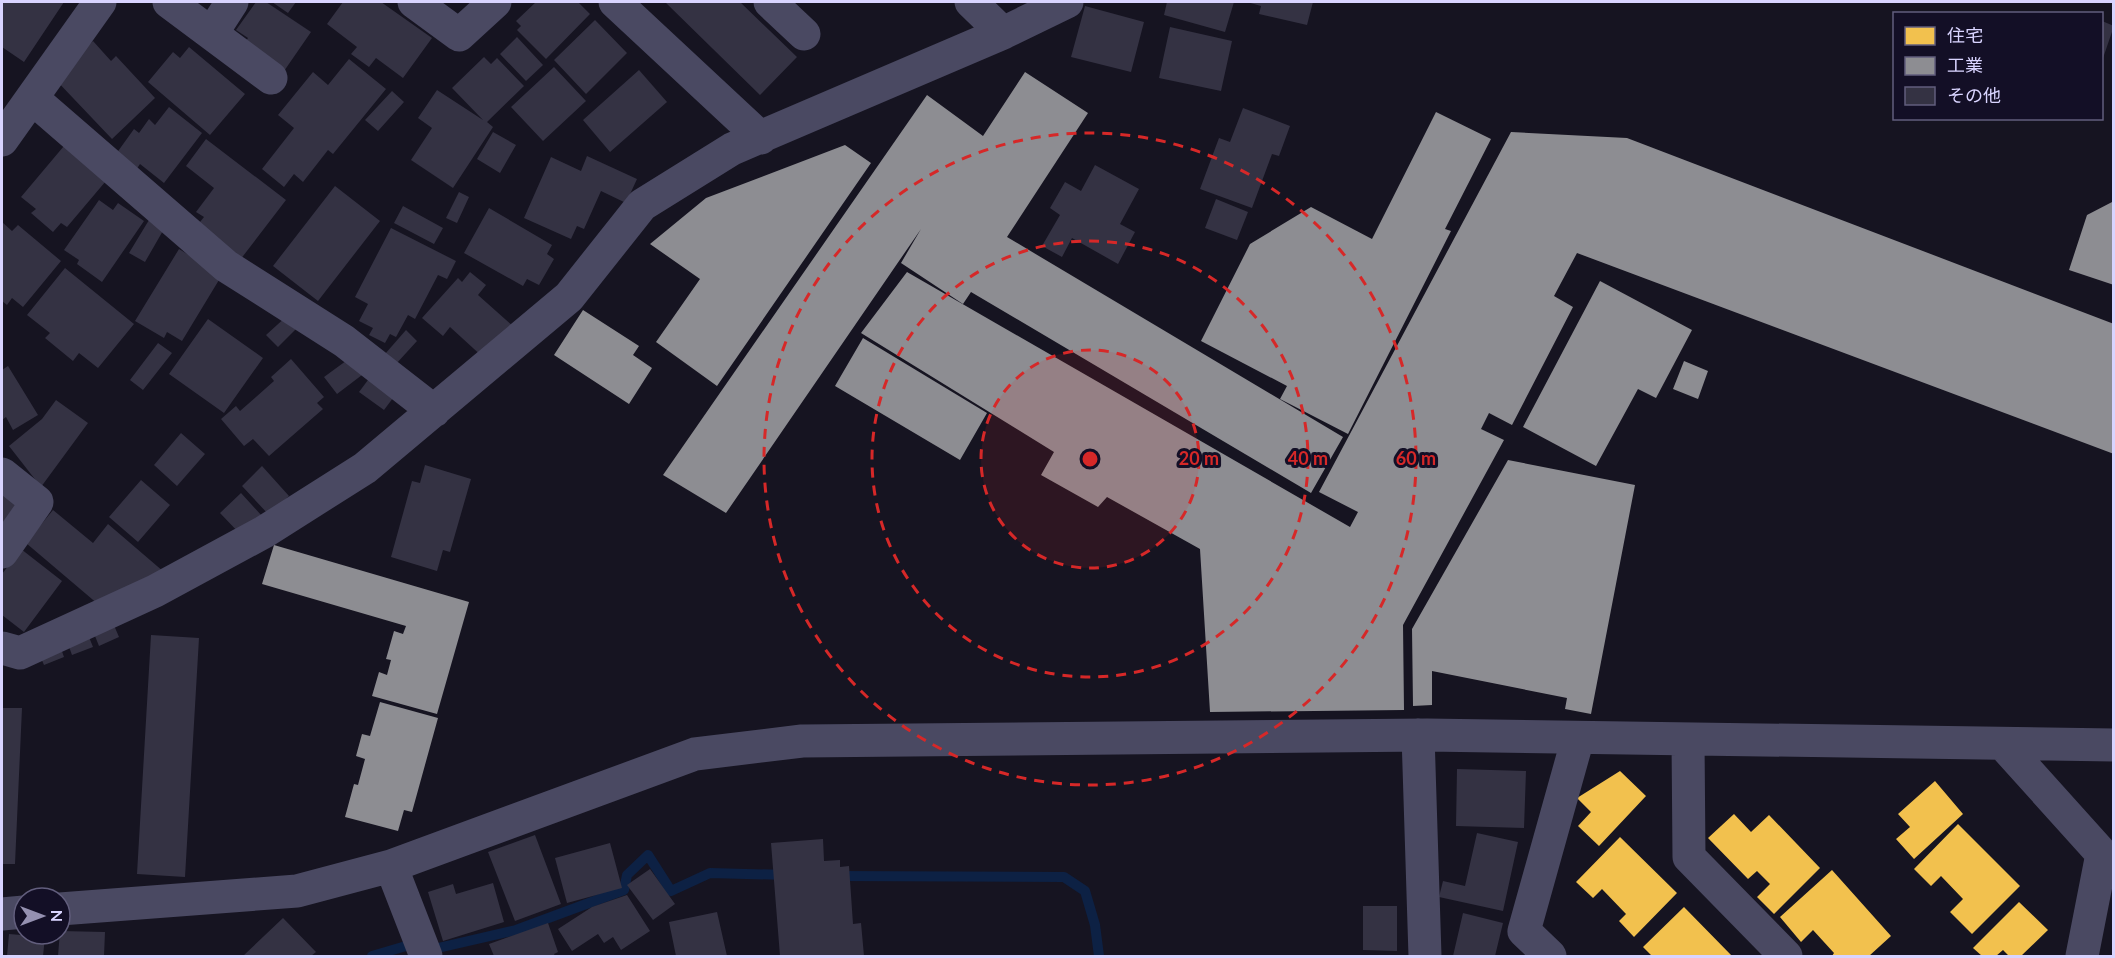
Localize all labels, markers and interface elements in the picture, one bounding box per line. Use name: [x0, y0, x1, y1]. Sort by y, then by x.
legend: [1893, 12, 2103, 120]
text: 住宅: [1947, 24, 1983, 46]
text: 工業: [1947, 54, 1983, 76]
text: その他: [1947, 84, 2001, 106]
text: 20 m: [1179, 447, 1219, 469]
text: 40 m: [1288, 447, 1328, 469]
text: 60 m: [1396, 447, 1436, 469]
centre of rings: [1080, 449, 1100, 469]
north arrow: [12, 886, 72, 946]
text: N: [48, 910, 67, 922]

